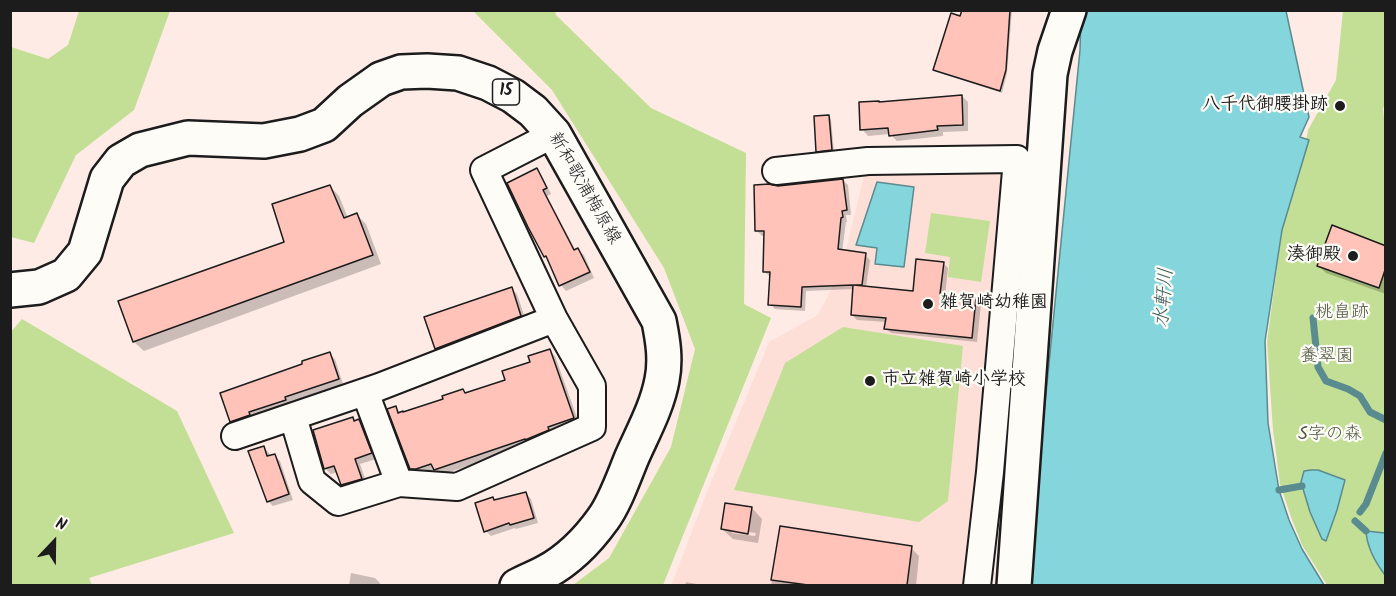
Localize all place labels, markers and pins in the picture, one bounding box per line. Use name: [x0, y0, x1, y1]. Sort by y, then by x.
place label: 八千代御腰掛跡: [1202, 95, 1328, 117]
marker: 八千代御腰掛跡: [1333, 99, 1347, 113]
place label: 湊御殿: [1287, 245, 1341, 267]
marker: 湊御殿: [1346, 249, 1360, 263]
place label: 雑賀崎幼稚園: [940, 293, 1048, 315]
marker: 雑賀崎幼稚園: [921, 297, 935, 311]
place label: 市立雑賀崎小学校: [882, 370, 1026, 392]
marker: 市立雑賀崎小学校: [863, 374, 877, 388]

